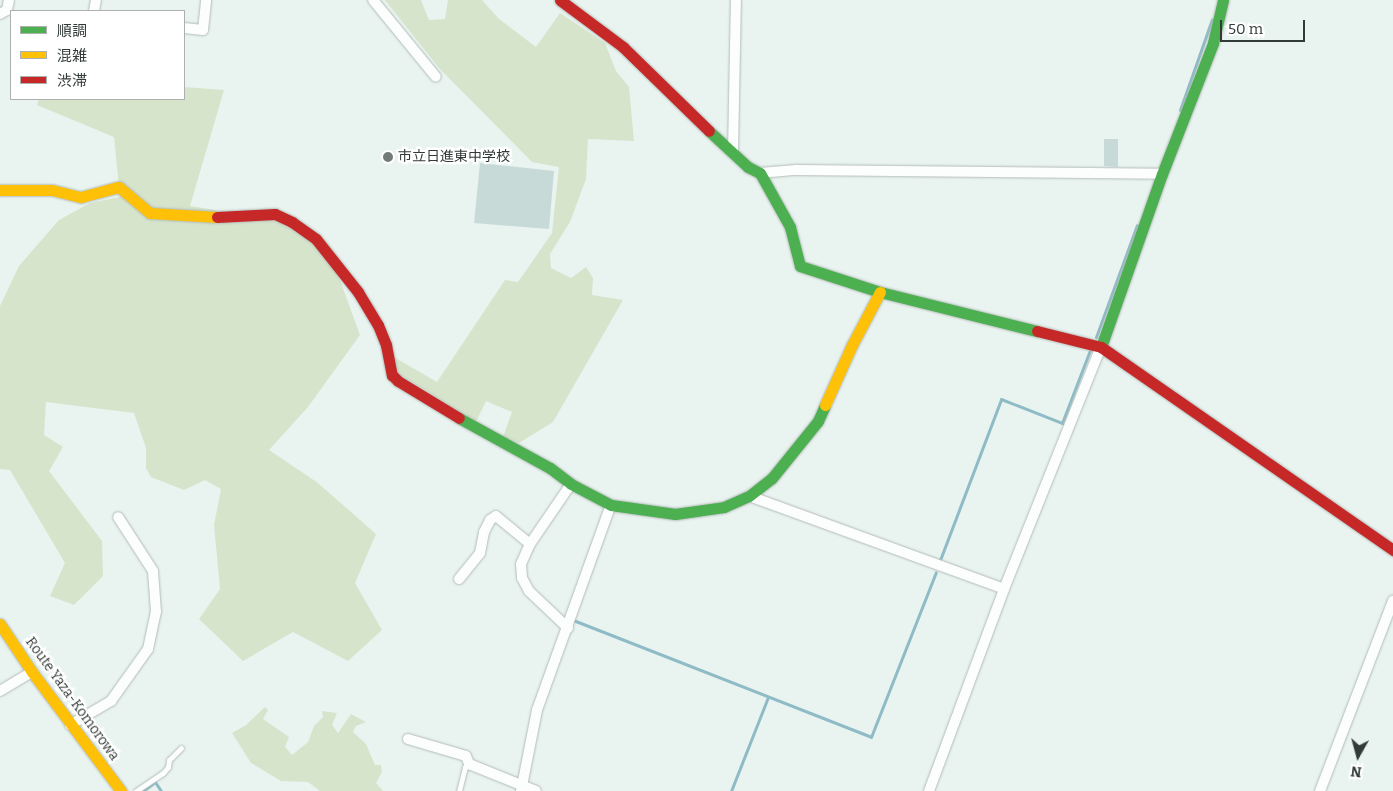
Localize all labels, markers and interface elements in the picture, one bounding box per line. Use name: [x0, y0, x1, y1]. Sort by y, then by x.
legend: [10, 10, 185, 100]
scale bar: [1223, 10, 1308, 42]
text: 50 m: [1228, 20, 1263, 38]
text: 順調: [57, 22, 87, 40]
text: 混雑: [57, 47, 87, 65]
text: 渋滞: [57, 72, 87, 90]
place label: 市立日進東中学校: [398, 149, 510, 165]
marker: 市立日進東中学校: [382, 151, 394, 163]
street label: Route Yaza-Komorowa: [22, 634, 122, 764]
north arrow: [1333, 731, 1383, 781]
text: N: [1350, 762, 1363, 780]

